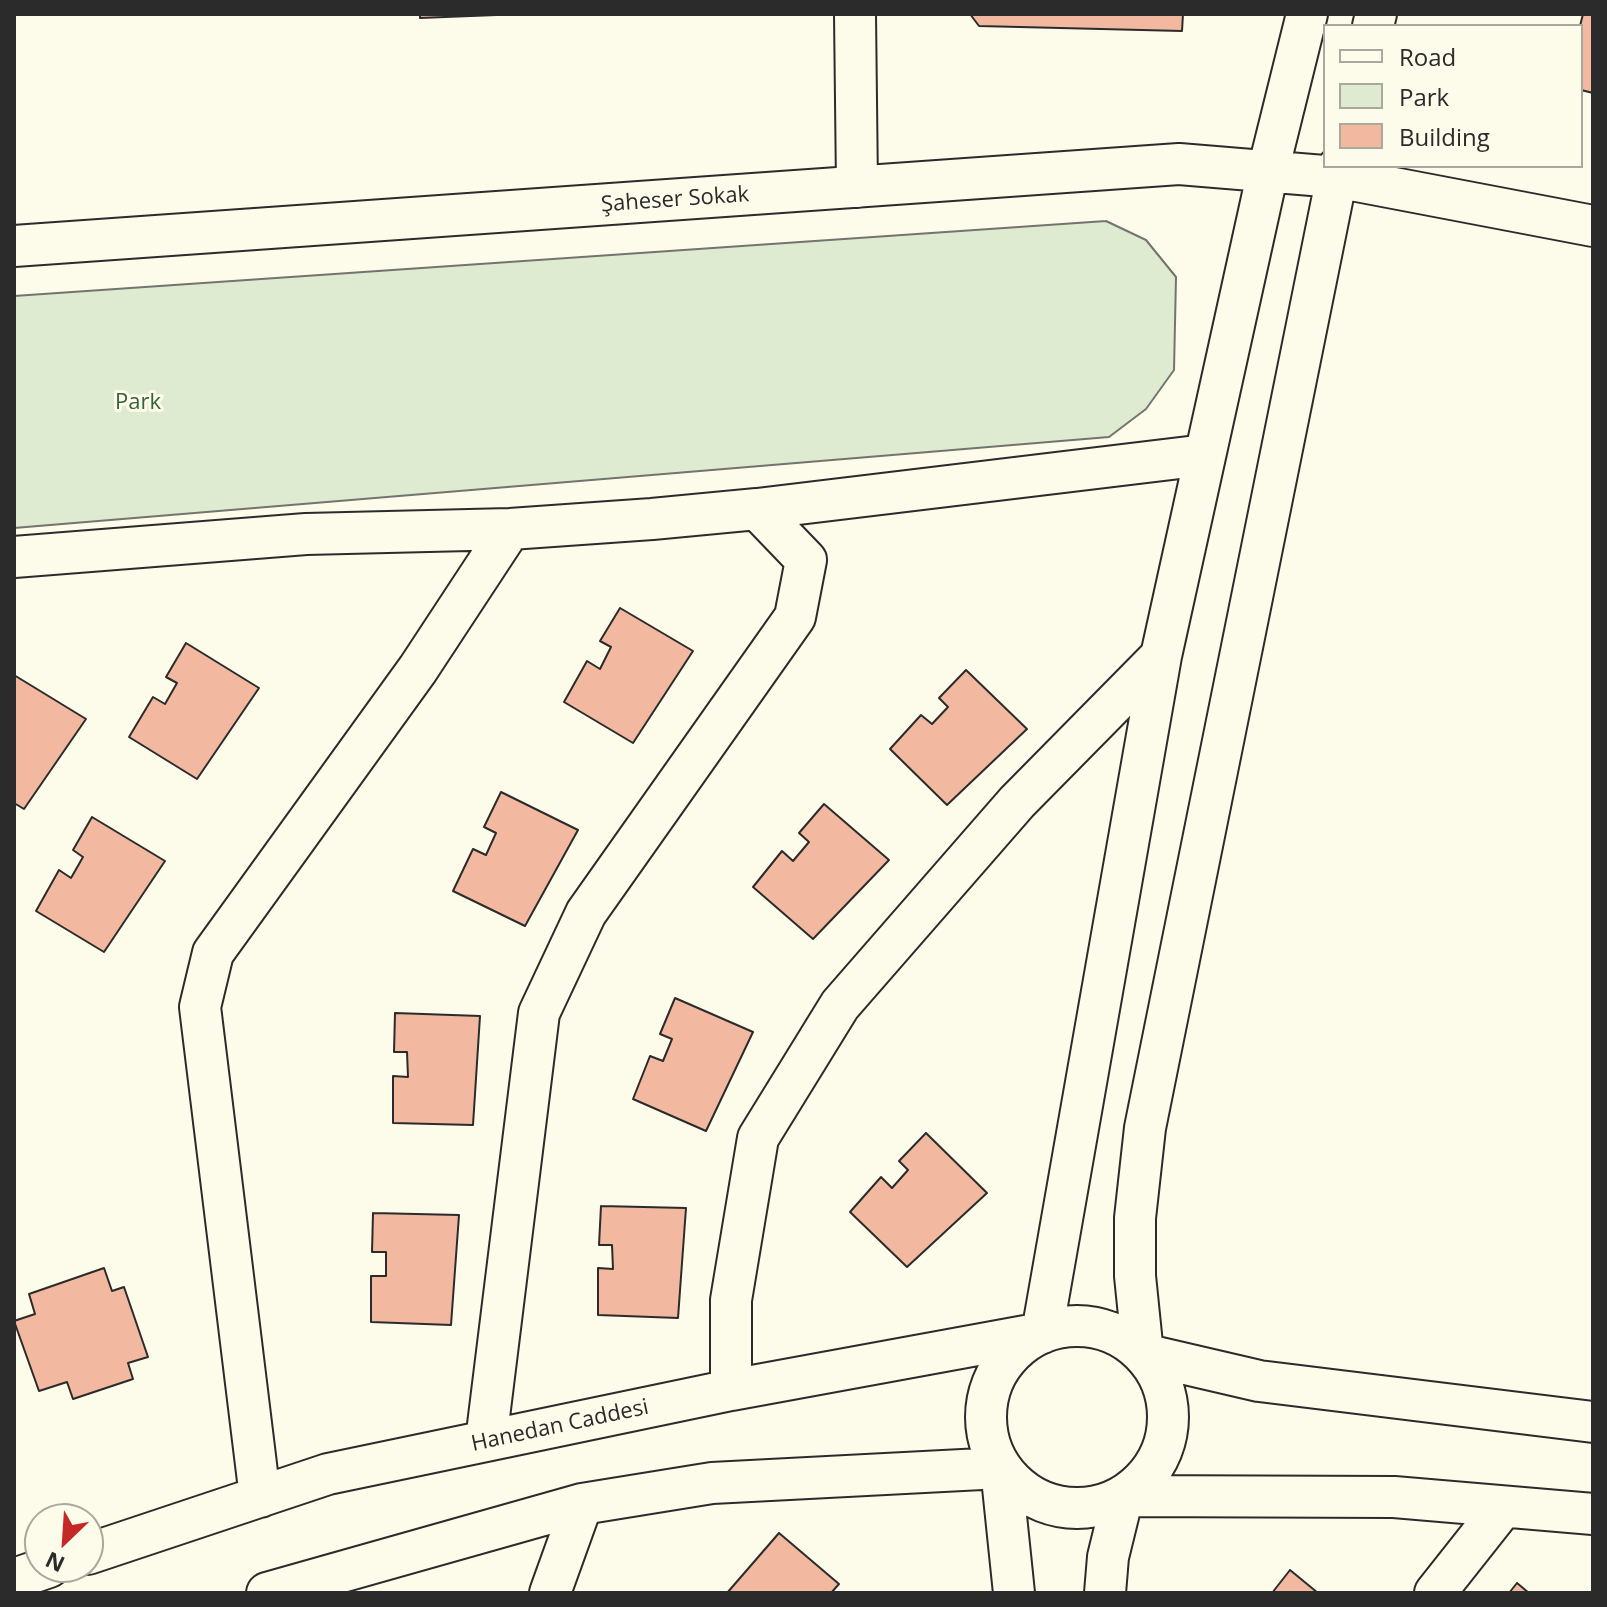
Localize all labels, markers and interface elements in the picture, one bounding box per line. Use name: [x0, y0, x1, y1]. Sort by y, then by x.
legend: [1323, 24, 1583, 168]
text: Road: [1399, 40, 1456, 73]
text: Park: [1399, 80, 1449, 113]
text: Building: [1399, 120, 1490, 153]
street label: Şaheser Sokak: [600, 182, 750, 218]
park label: Park: [115, 390, 161, 416]
street label: Hanedan Caddesi: [469, 1394, 651, 1458]
north arrow: [24, 1503, 104, 1583]
text: N: [40, 1546, 69, 1580]

